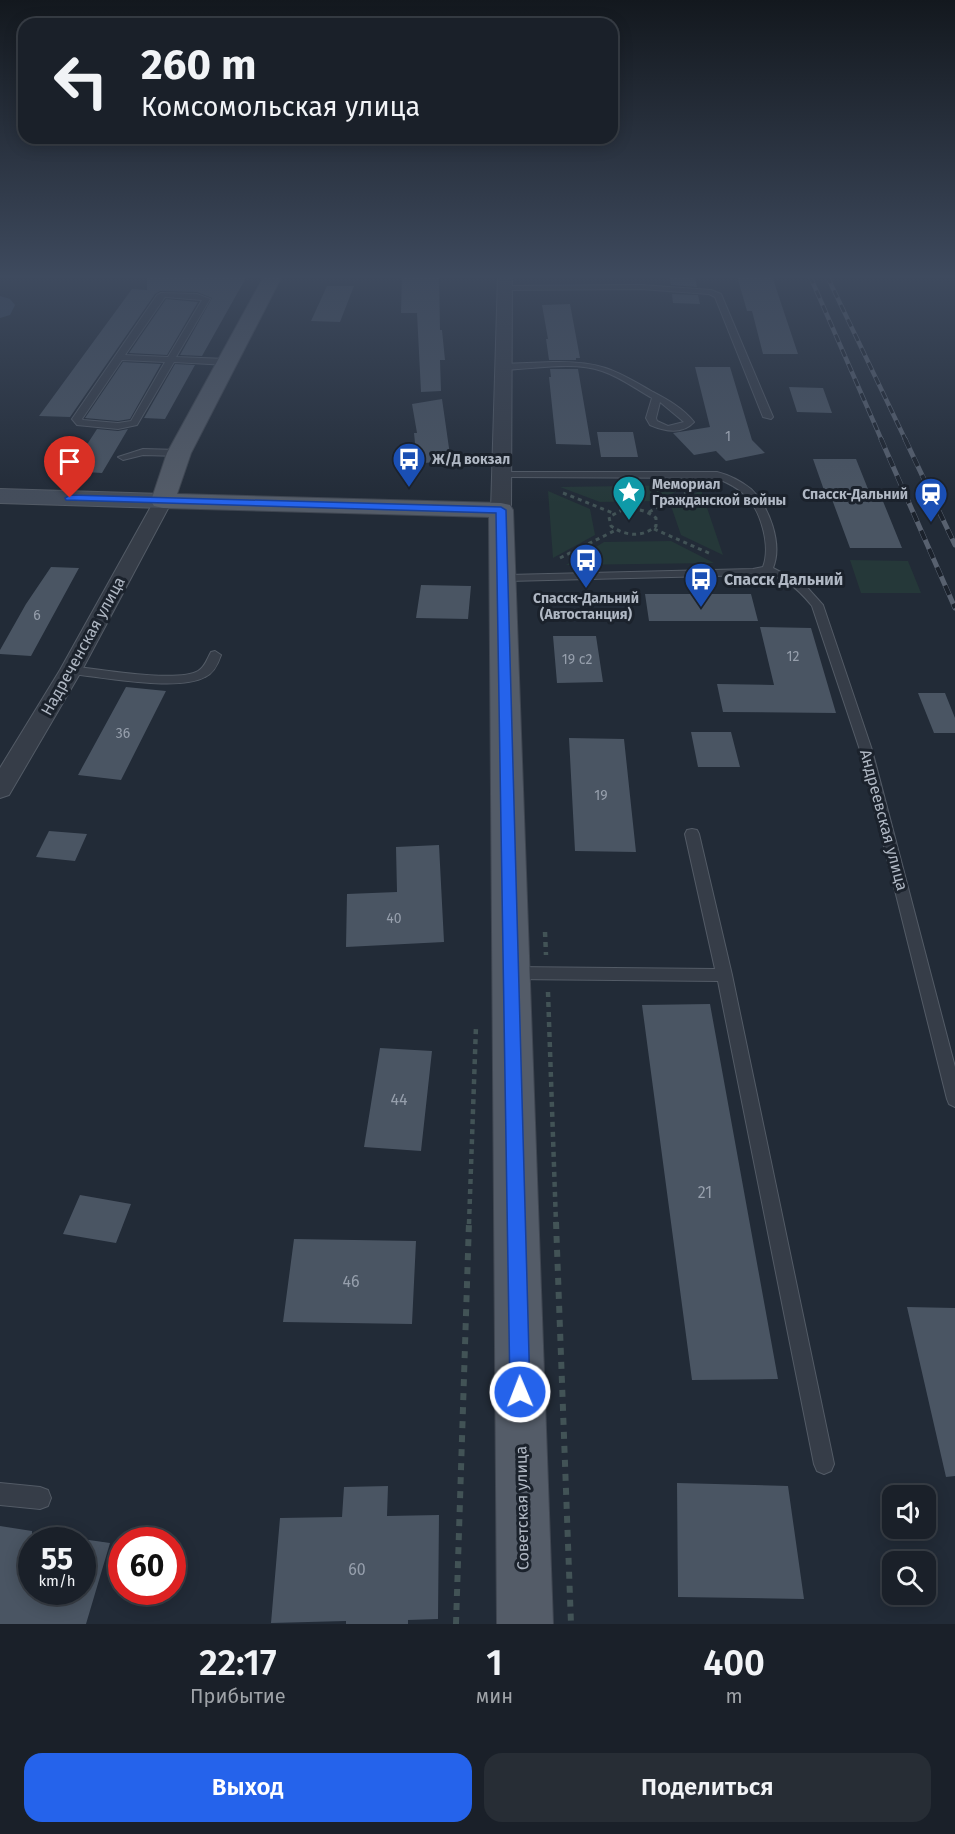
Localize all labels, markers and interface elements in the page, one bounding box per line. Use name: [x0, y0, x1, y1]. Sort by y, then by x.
text: 260 m: [141, 40, 256, 90]
icon: left: [42, 42, 120, 120]
text: Комсомольская улица: [141, 91, 420, 123]
house number: 1: [725, 428, 731, 445]
pin: [44, 436, 95, 498]
bus stop icon: Ж/Д вокзал: [391, 441, 427, 488]
icon: arrive: [53, 445, 86, 478]
place label: Ж/Д вокзал: [431, 451, 510, 468]
place icon: Мемориал Гражданской войны: [611, 474, 647, 521]
place label: Мемориал Гражданской войны: [652, 476, 786, 509]
station icon: Спасск-Дальний: [913, 476, 949, 523]
place label: Спасск-Дальний: [802, 486, 908, 503]
bus stop icon: Спасск-Дальний (Автостанция): [568, 542, 604, 589]
bus stop icon: Спасск Дальний: [683, 561, 719, 608]
place label: Спасск Дальний: [724, 570, 843, 589]
street label: Надреченская улица: [37, 573, 129, 719]
place label: Спасск-Дальний (Автостанция): [533, 590, 639, 623]
house number: 6: [33, 607, 41, 624]
house number: 12: [787, 648, 800, 665]
house number: 19 с2: [562, 651, 592, 668]
house number: 36: [116, 725, 130, 742]
street label: Андреевская улица: [856, 747, 912, 893]
house number: 19: [594, 787, 608, 804]
house number: 40: [386, 910, 402, 927]
house number: 44: [390, 1090, 408, 1109]
house number: 21: [698, 1183, 712, 1202]
house number: 46: [342, 1272, 360, 1291]
position arrow: [488, 1360, 552, 1424]
street label: Советская улица: [511, 1446, 533, 1570]
map controls: [882, 1485, 936, 1605]
button: sound: [882, 1485, 936, 1539]
speed limit sign: 60: [108, 1527, 186, 1605]
text: 55: [41, 1541, 73, 1577]
button: search: [882, 1551, 936, 1605]
house number: 60: [348, 1560, 366, 1579]
text: km/h: [38, 1572, 76, 1590]
text: 22:17: [199, 1641, 277, 1685]
text: 1: [486, 1641, 503, 1685]
text: 400: [703, 1641, 765, 1685]
text: Прибытие: [190, 1684, 286, 1708]
text: мин: [476, 1684, 513, 1708]
text: m: [725, 1684, 743, 1708]
button: Выход: [24, 1753, 472, 1822]
button: Поделиться: [484, 1753, 931, 1822]

